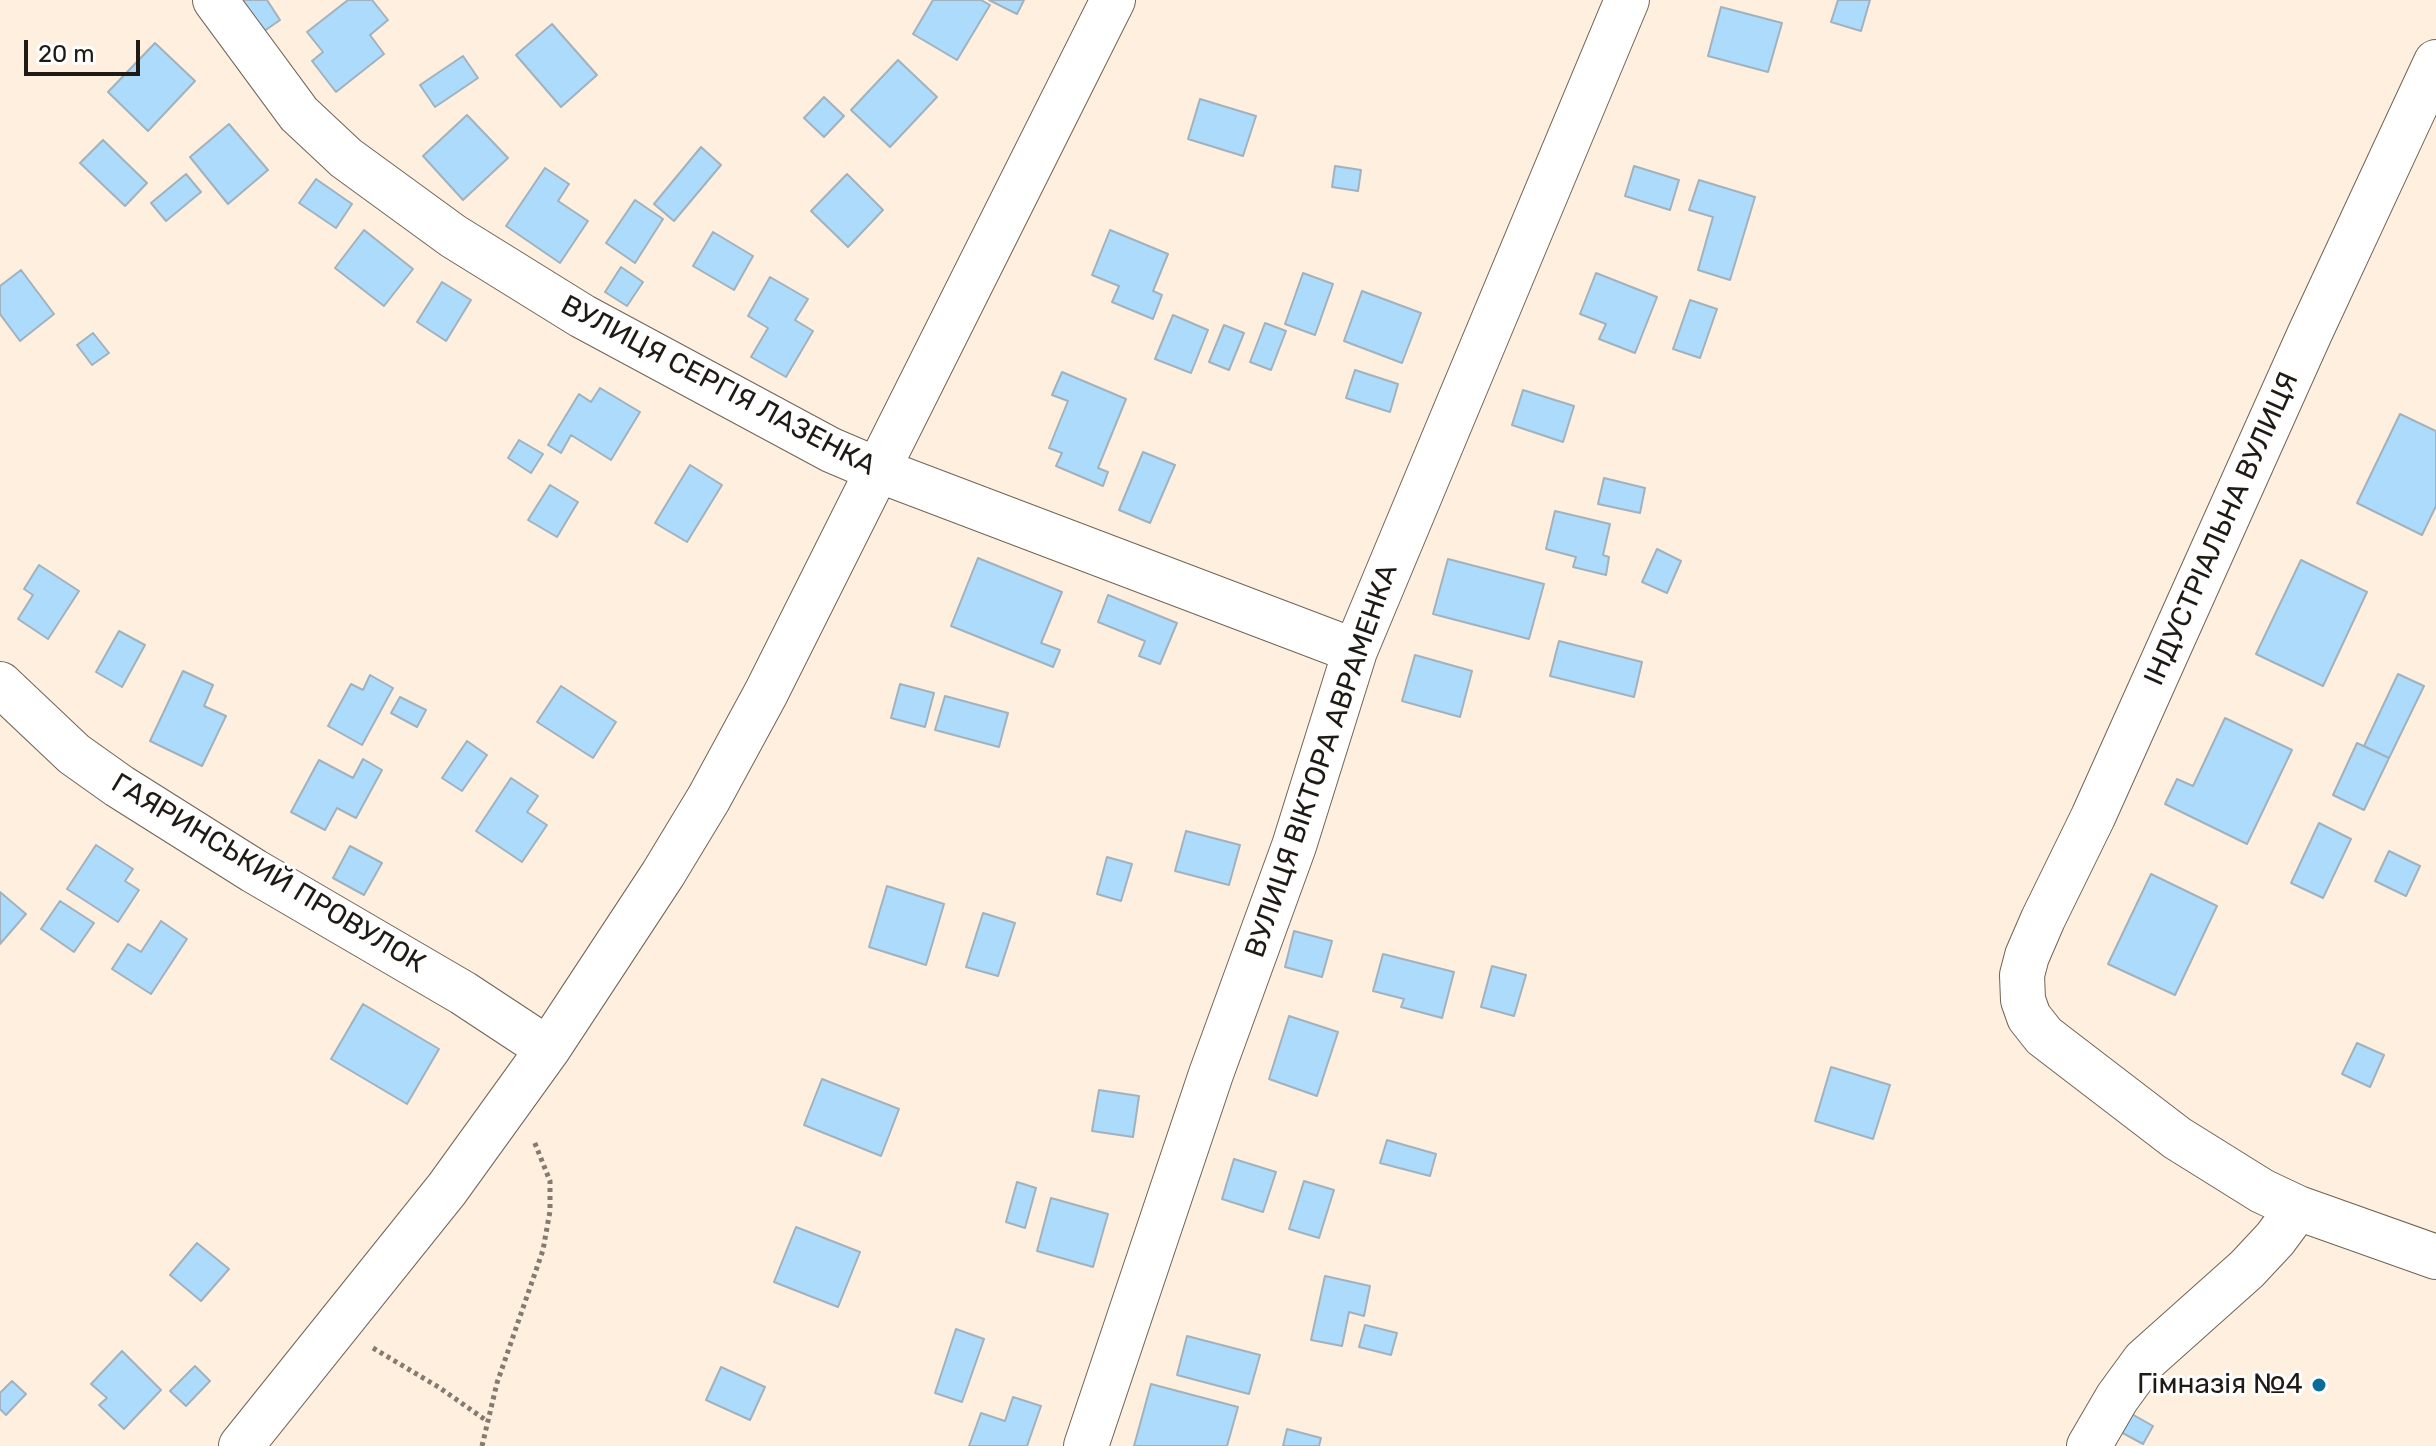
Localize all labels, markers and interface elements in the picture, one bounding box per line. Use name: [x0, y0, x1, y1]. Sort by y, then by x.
scale bar: [28, 24, 144, 74]
text: 20 m: [38, 40, 95, 68]
street label: ВУЛИЦЯ СЕРГІЯ ЛАЗЕНКА: [555, 289, 881, 483]
street label: ІНДУСТРІАЛЬНА ВУЛИЦЯ: [2138, 367, 2306, 691]
street label: ВУЛИЦЯ ВІКТОРА АВРАМЕНКА: [1239, 560, 1405, 962]
street label: ГАЯРИНСЬКИЙ ПРОВУЛОК: [105, 767, 431, 981]
place label: Гімназія №4: [2137, 1368, 2303, 1402]
marker: Гімназія №4: [2310, 1376, 2328, 1394]

